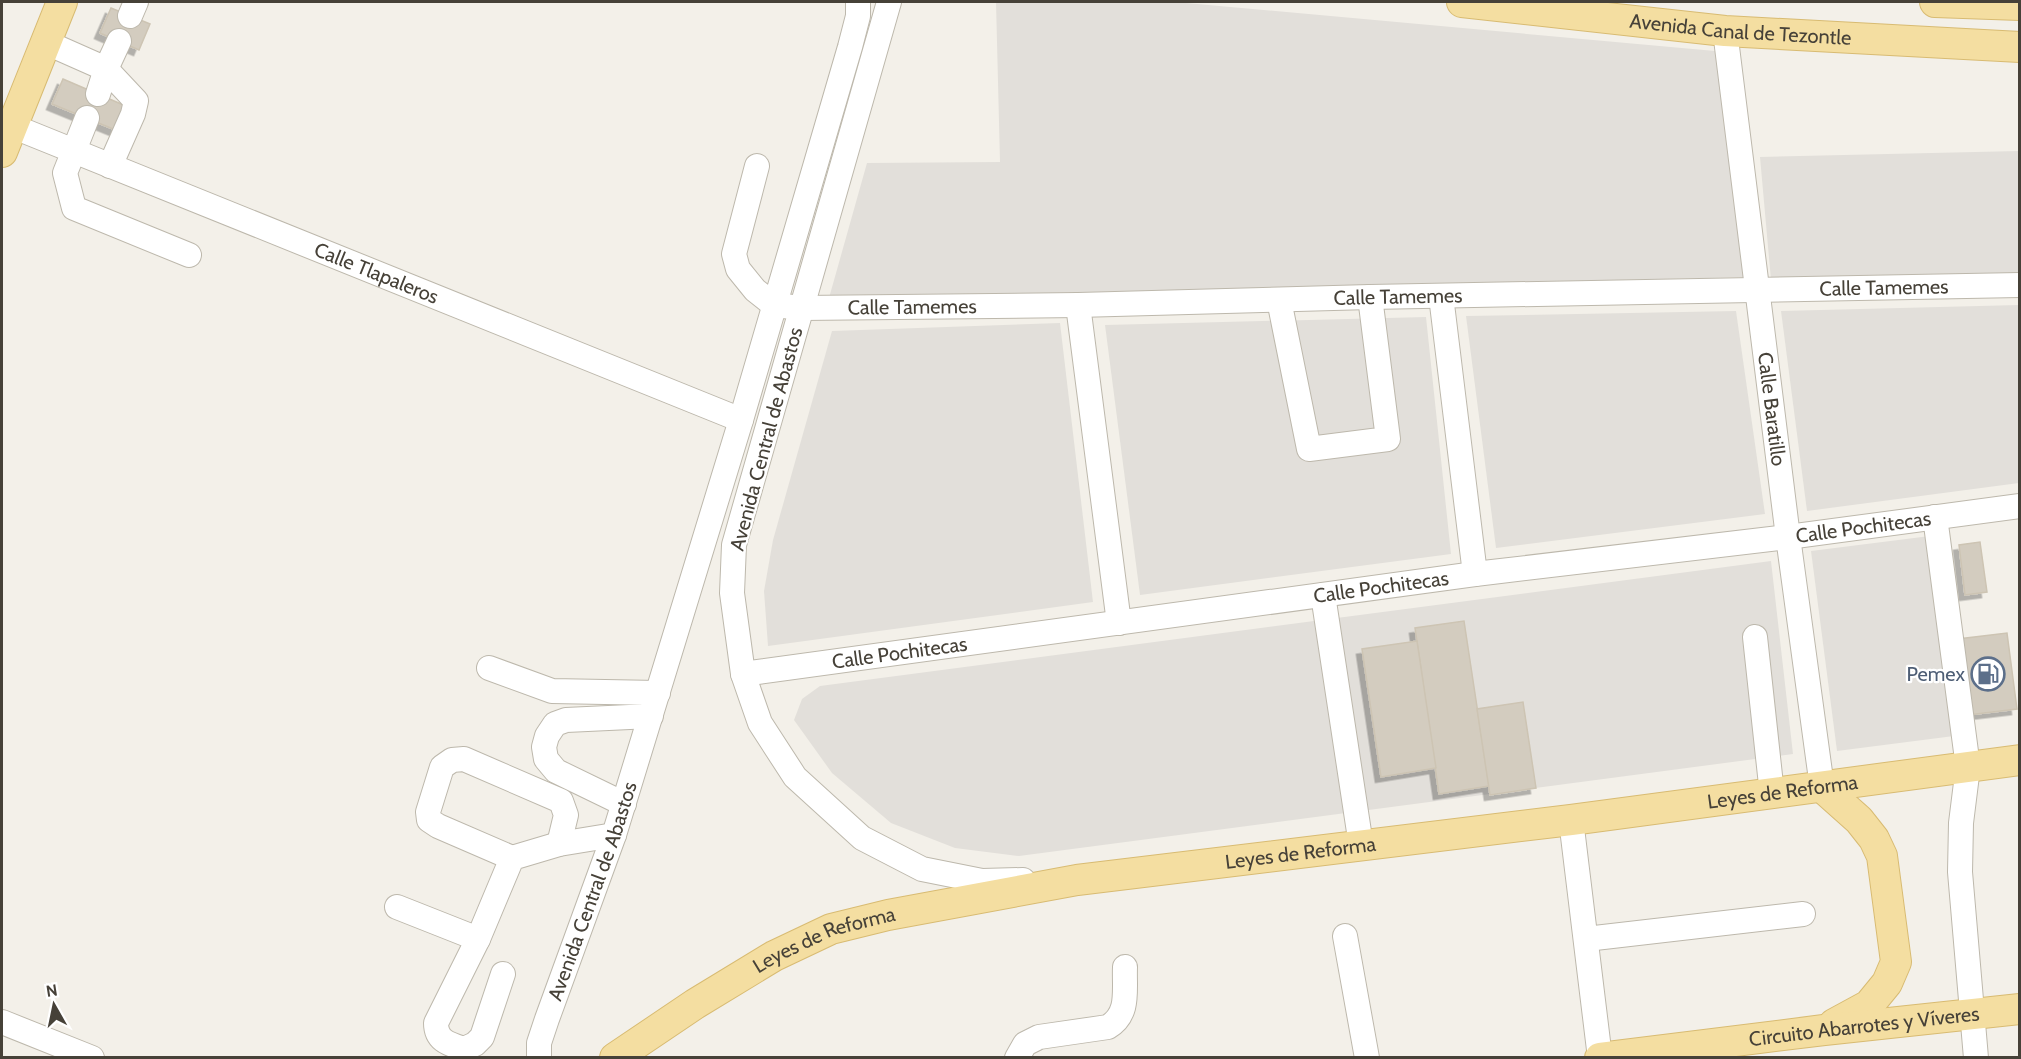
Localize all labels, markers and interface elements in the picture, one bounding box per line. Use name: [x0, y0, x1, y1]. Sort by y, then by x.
street label: Avenida Canal de Tezontle: [1629, 9, 1852, 50]
street label: Calle Tlapaleros: [311, 237, 442, 309]
street label: Calle Tamemes: [1819, 274, 1949, 301]
street label: Calle Tamemes: [1333, 283, 1463, 310]
street label: Calle Tamemes: [848, 294, 977, 320]
street label: Avenida Central de Abastos: [725, 325, 807, 553]
street label: Calle Baratillo: [1753, 351, 1791, 467]
street label: Calle Pochitecas: [1794, 506, 1933, 548]
street label: Calle Pochitecas: [1312, 566, 1450, 608]
street label: Calle Pochitecas: [830, 631, 969, 674]
fuel station icon: Pemex: [1970, 656, 2006, 692]
place label: Pemex: [1906, 662, 1966, 686]
street label: Leyes de Reforma: [1706, 770, 1860, 814]
street label: Avenida Central de Abastos: [543, 779, 642, 1004]
street label: Leyes de Reforma: [1224, 832, 1378, 874]
street label: Leyes de Reforma: [748, 902, 898, 978]
north arrow: [24, 975, 84, 1035]
text: N: [45, 980, 59, 1001]
street label: Circuito Abarrotes y Víveres: [1747, 1001, 1981, 1051]

